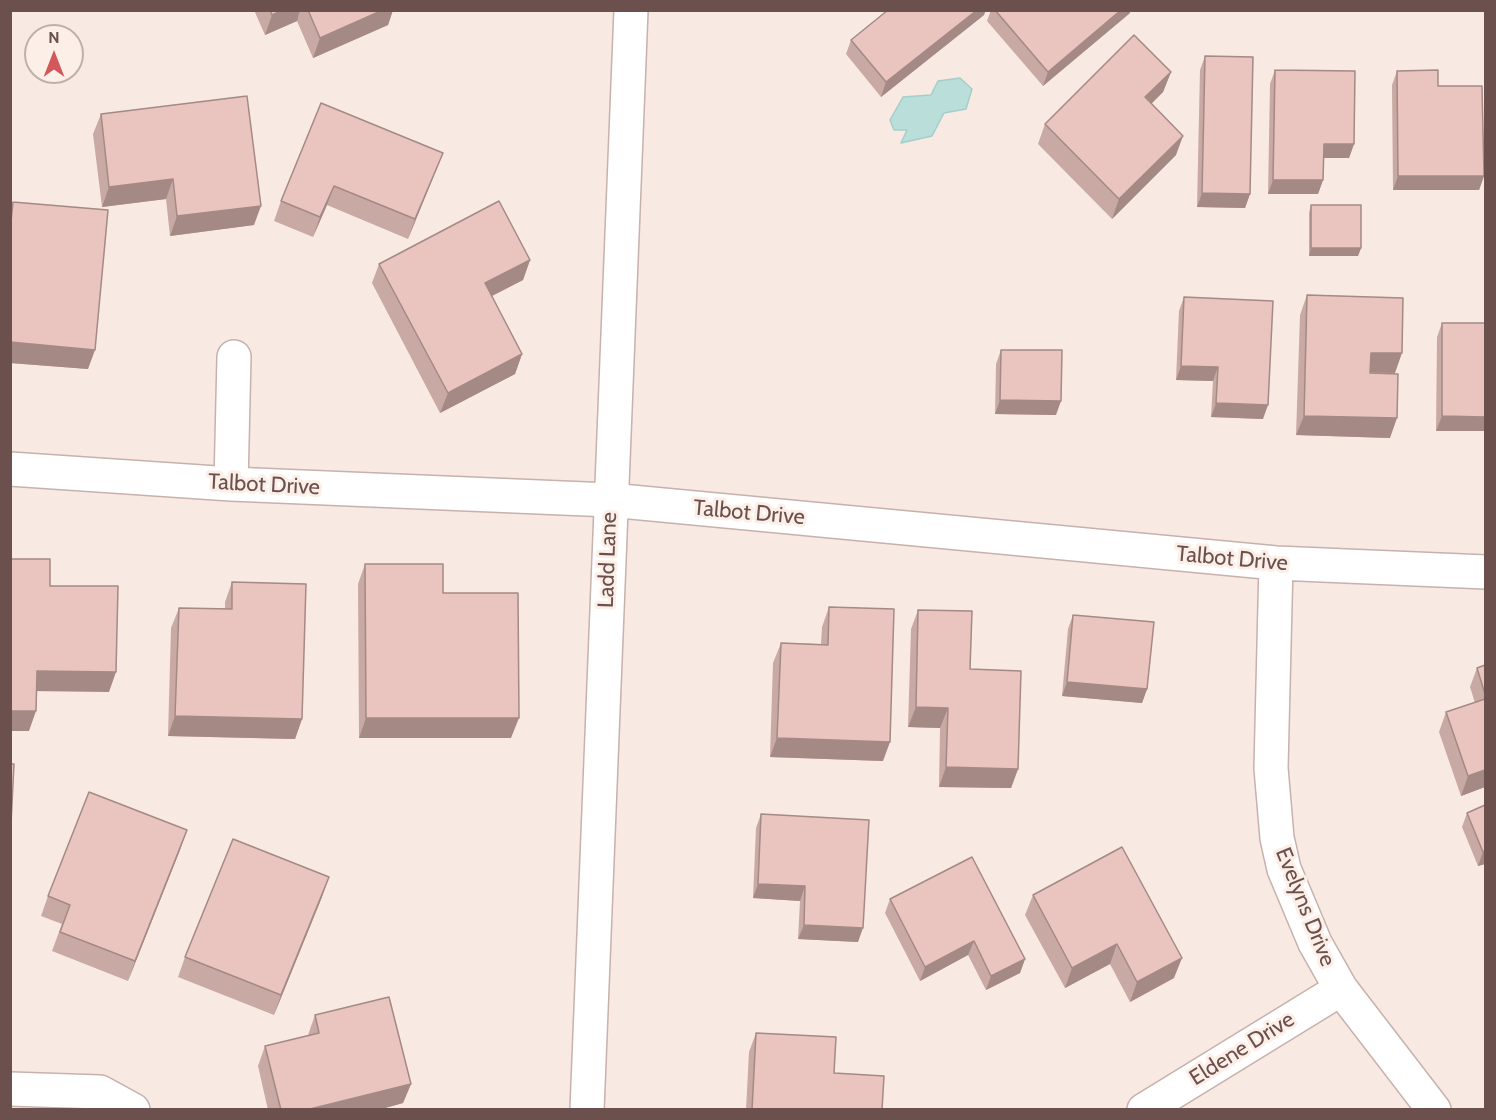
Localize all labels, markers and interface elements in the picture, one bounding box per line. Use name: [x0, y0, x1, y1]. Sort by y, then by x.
north arrow: [24, 24, 84, 84]
text: N: [48, 28, 60, 47]
street label: Talbot Drive: [207, 469, 321, 501]
street label: Talbot Drive: [692, 495, 806, 531]
street label: Ladd Lane: [593, 512, 623, 608]
street label: Talbot Drive: [1175, 541, 1289, 577]
street label: Evelyns Drive: [1269, 844, 1341, 970]
street label: Eldene Drive: [1185, 1006, 1299, 1092]

